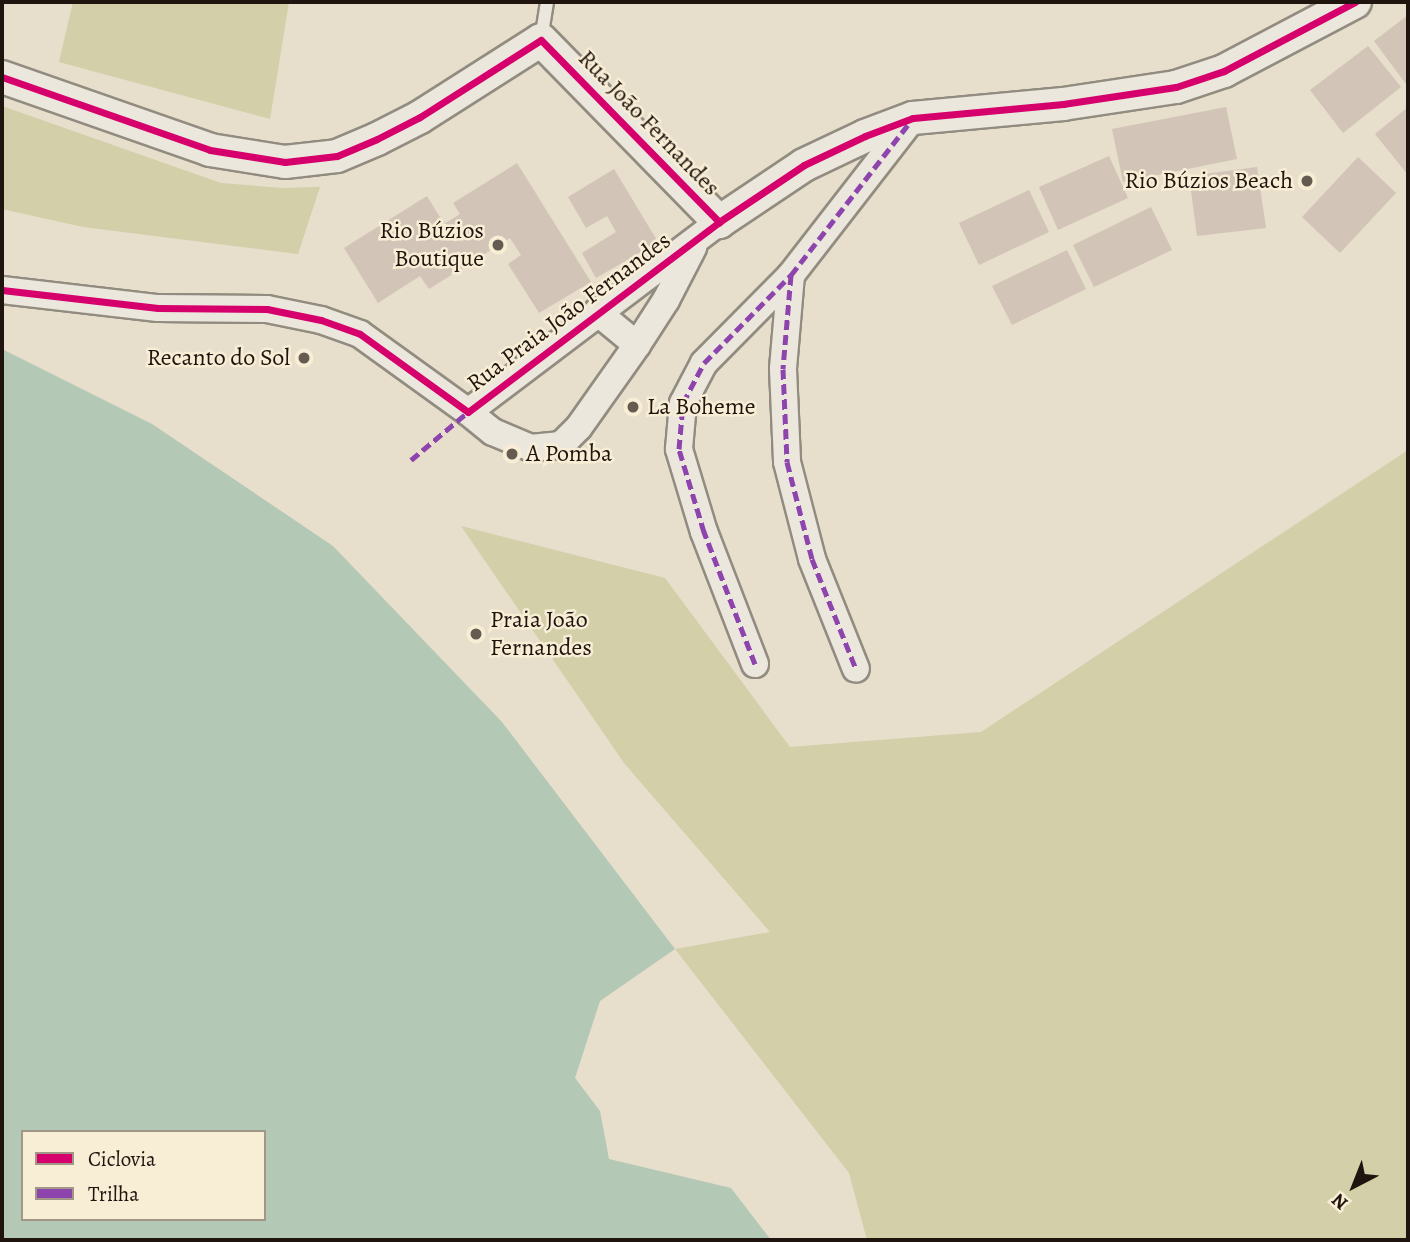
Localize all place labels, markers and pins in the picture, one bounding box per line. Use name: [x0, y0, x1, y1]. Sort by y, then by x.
place label: Rio Búzios Beach: [1125, 167, 1293, 195]
marker: Rio Búzios Beach: [1299, 173, 1315, 189]
place label: Rio Búzios Boutique: [379, 217, 484, 273]
marker: Rio Búzios Boutique: [490, 237, 506, 253]
place label: Recanto do Sol: [147, 344, 290, 372]
marker: Recanto do Sol: [296, 350, 312, 366]
place label: La Boheme: [647, 393, 755, 421]
marker: La Boheme: [625, 399, 641, 415]
place label: A Pomba: [526, 440, 612, 468]
marker: A Pomba: [504, 446, 520, 462]
place label: Praia João Fernandes: [490, 606, 592, 662]
marker: Praia João Fernandes: [468, 626, 484, 642]

